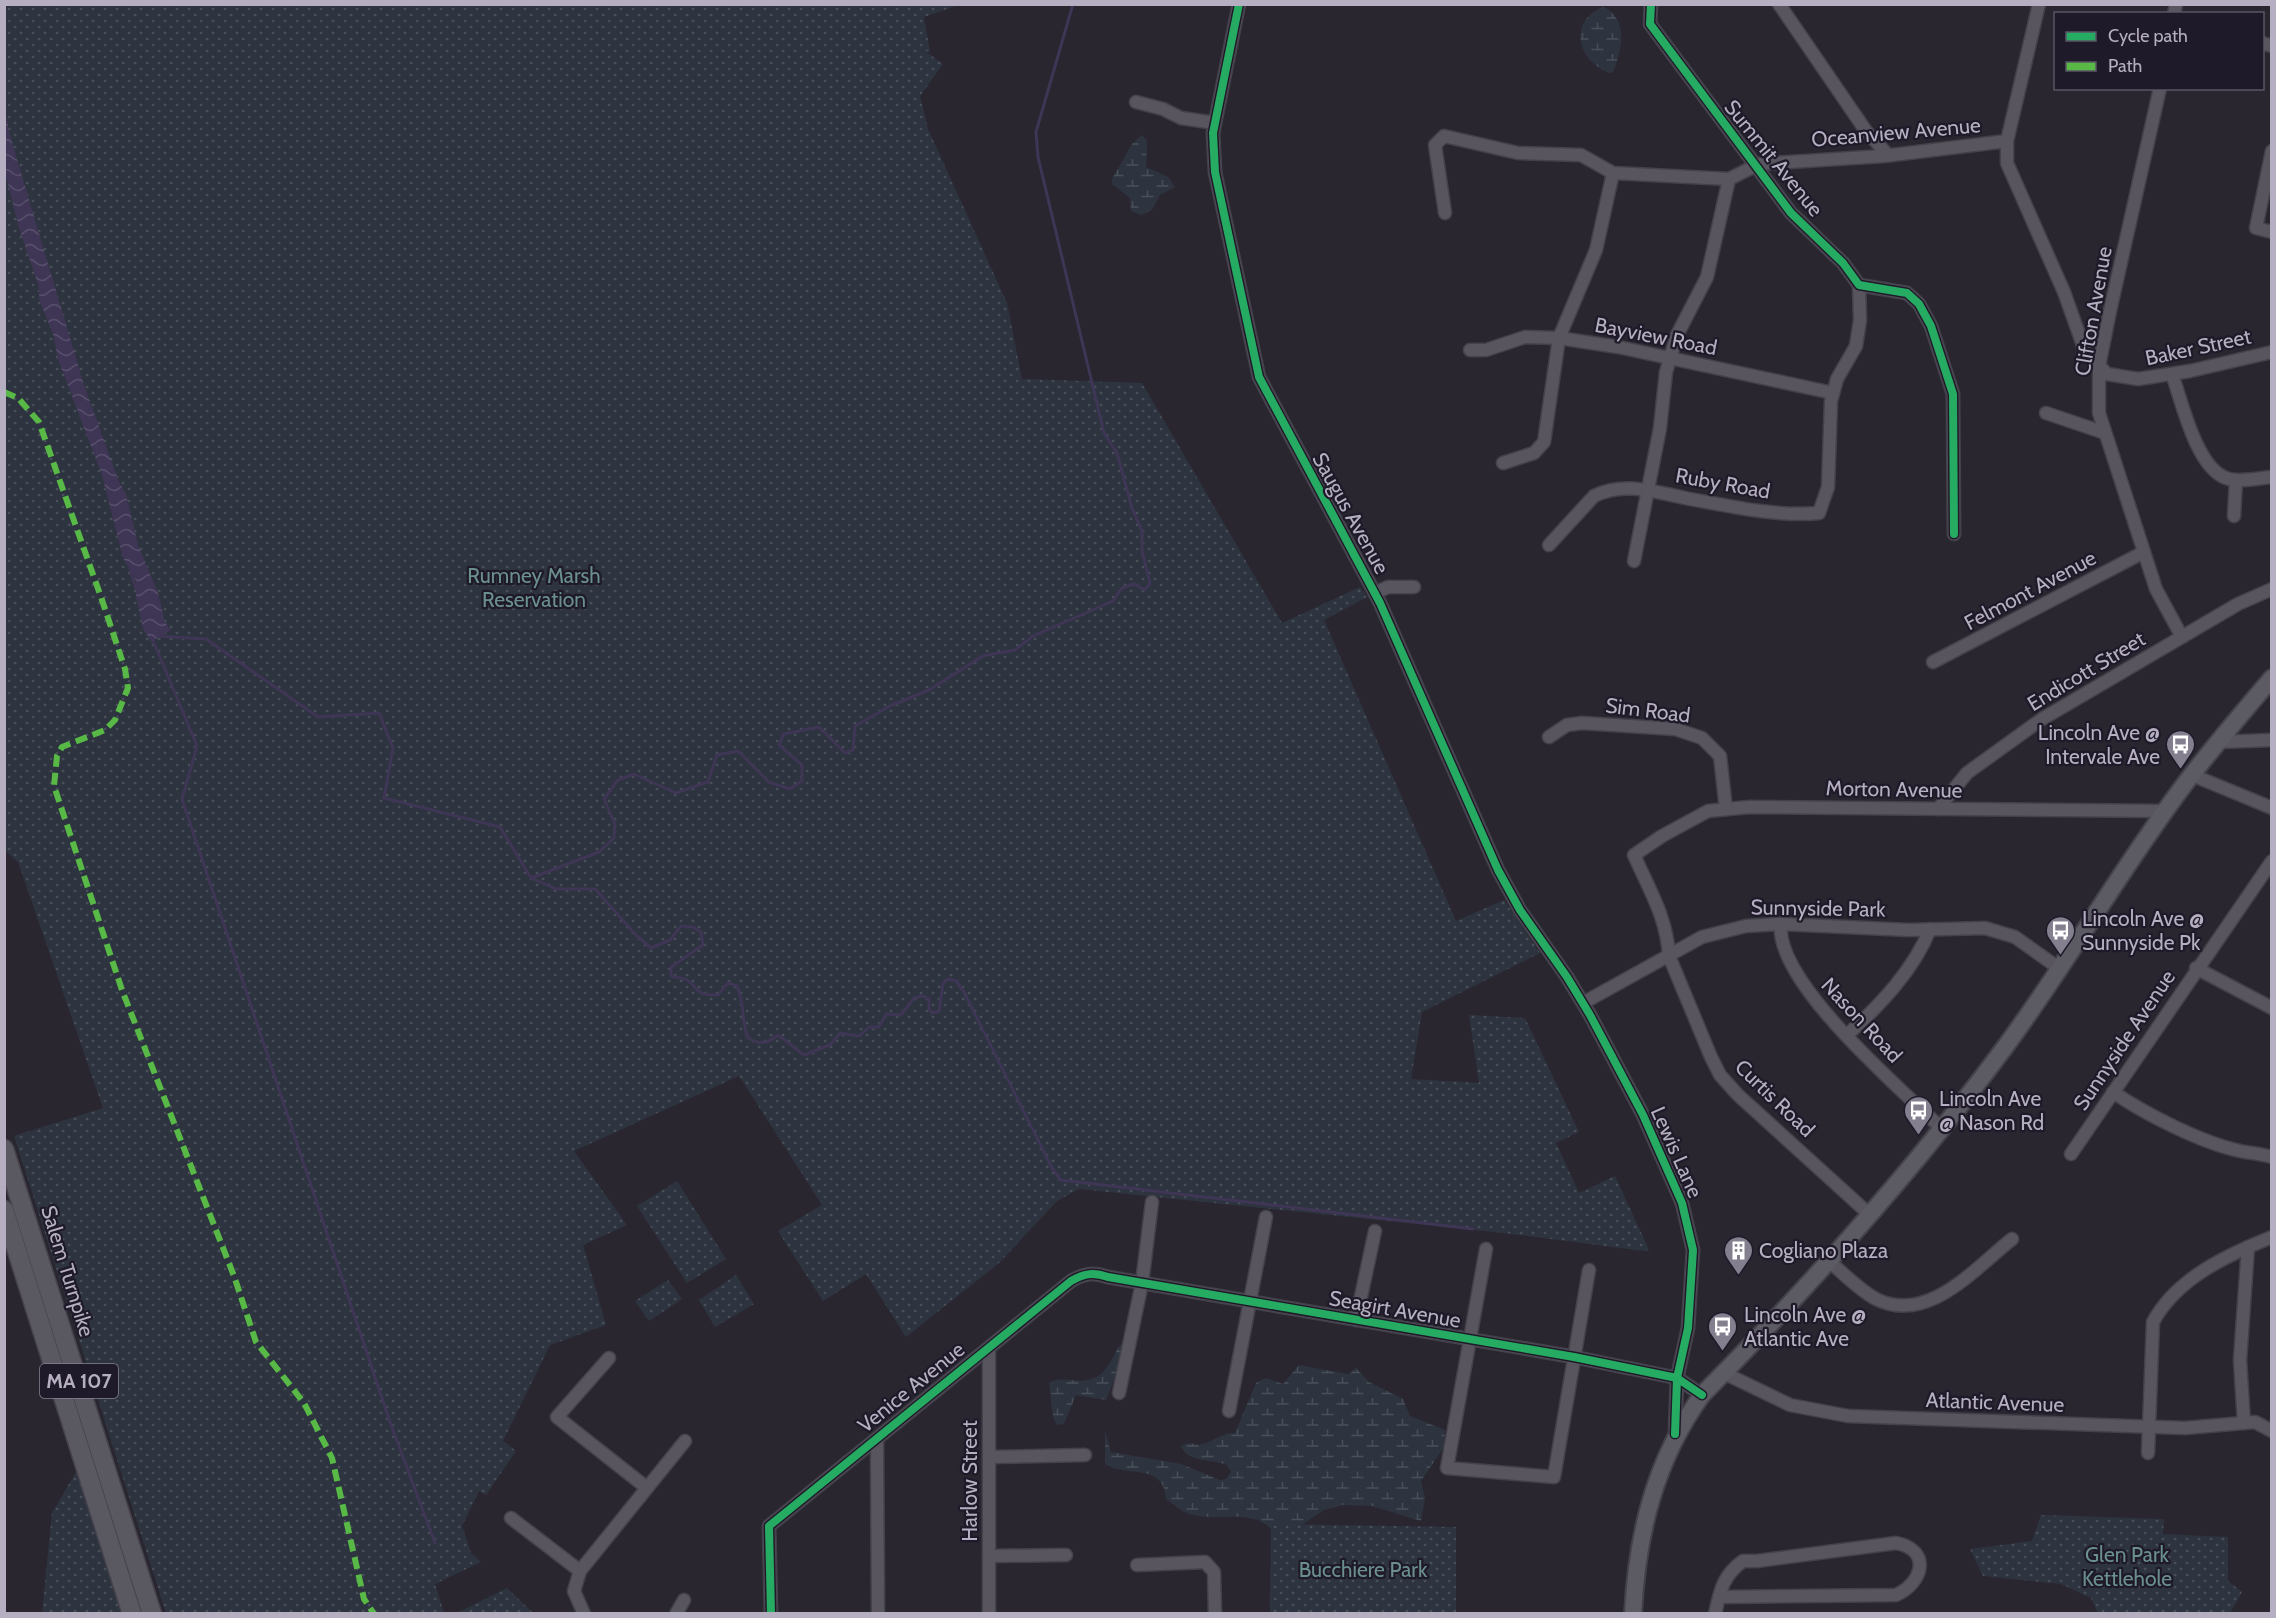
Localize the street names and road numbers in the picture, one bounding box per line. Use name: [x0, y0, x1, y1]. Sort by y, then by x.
street label: Summit Avenue: [1719, 95, 1829, 222]
street label: Oceanview Avenue: [1810, 112, 1982, 152]
street label: Clifton Avenue: [2069, 244, 2117, 378]
street label: Bayview Road: [1593, 312, 1719, 360]
street label: Baker Street: [2143, 324, 2253, 370]
street label: Saugus Avenue: [1307, 448, 1395, 578]
street label: Ruby Road: [1674, 462, 1772, 504]
street label: Felmont Avenue: [1960, 545, 2100, 635]
street label: Endicott Street: [2023, 626, 2149, 716]
street label: Sim Road: [1604, 692, 1692, 728]
street label: Morton Avenue: [1825, 775, 1963, 803]
street label: Sunnyside Park: [1750, 894, 1886, 922]
street label: Sunnyside Avenue: [2068, 965, 2180, 1115]
street label: Nason Road: [1816, 972, 1908, 1068]
street label: Curtis Road: [1730, 1054, 1820, 1142]
street label: Lewis Lane: [1646, 1102, 1708, 1202]
street label: Salem Turnpike: [36, 1202, 100, 1340]
street label: Seagirt Avenue: [1327, 1285, 1463, 1333]
street label: Venice Avenue: [853, 1336, 970, 1438]
road number: MA 107: [40, 1364, 118, 1398]
street label: Atlantic Avenue: [1925, 1387, 2065, 1417]
street label: Harlow Street: [957, 1420, 982, 1542]

